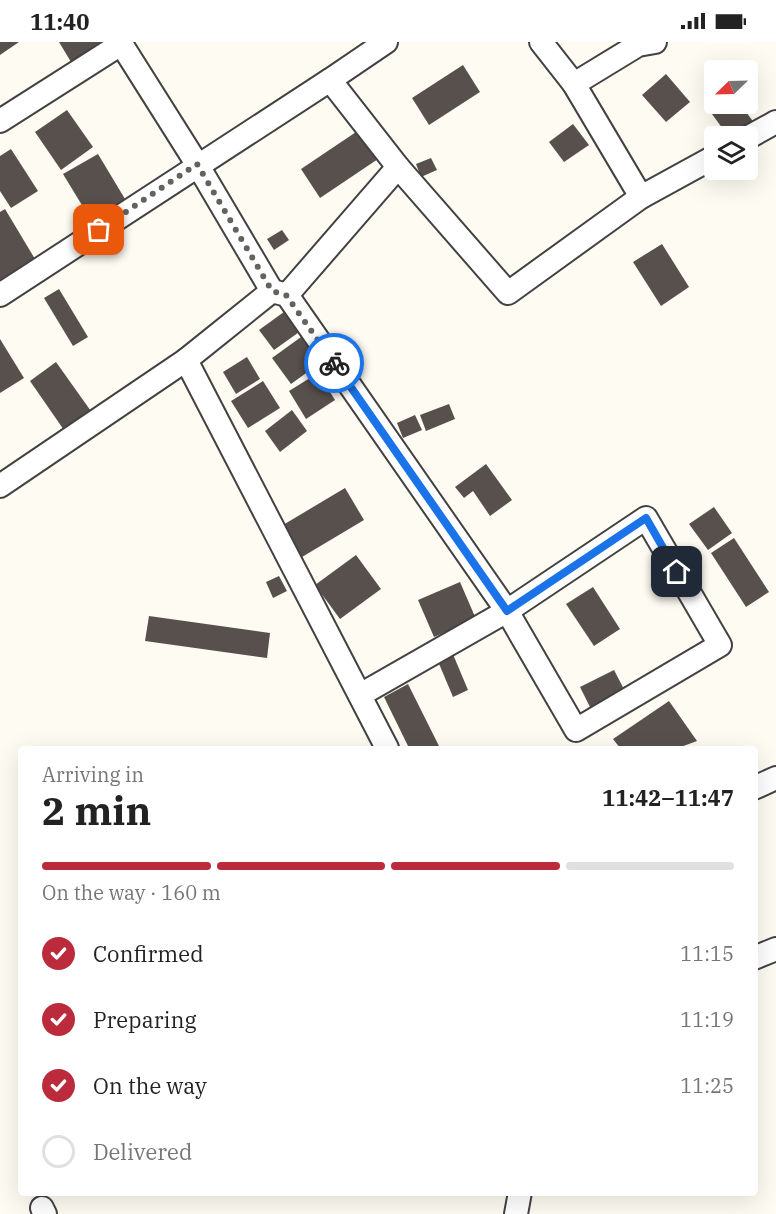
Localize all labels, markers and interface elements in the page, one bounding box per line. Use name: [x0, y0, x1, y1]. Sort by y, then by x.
text: 11:40: [30, 7, 89, 36]
north arrow: [704, 60, 758, 114]
map controls: [704, 60, 758, 180]
button: layers: [704, 126, 758, 180]
pin: [73, 204, 124, 255]
icon: bag: [82, 213, 115, 246]
courier: [304, 333, 364, 393]
icon: bike: [318, 347, 351, 380]
pin: [651, 546, 702, 597]
icon: home: [660, 555, 693, 588]
text: Arriving in: [42, 761, 144, 788]
text: 11:42–11:47: [602, 783, 734, 812]
text: 2 min: [42, 785, 151, 836]
text: On the way · 160 m: [42, 879, 221, 906]
icon: check: [42, 937, 75, 970]
text: Confirmed: [93, 939, 204, 968]
text: 11:15: [680, 940, 734, 967]
icon: check: [42, 1003, 75, 1036]
text: Preparing: [93, 1005, 197, 1034]
text: 11:19: [680, 1006, 734, 1033]
icon: check: [42, 1069, 75, 1102]
text: On the way: [93, 1071, 207, 1100]
text: 11:25: [680, 1072, 734, 1099]
text: Delivered: [93, 1137, 192, 1166]

